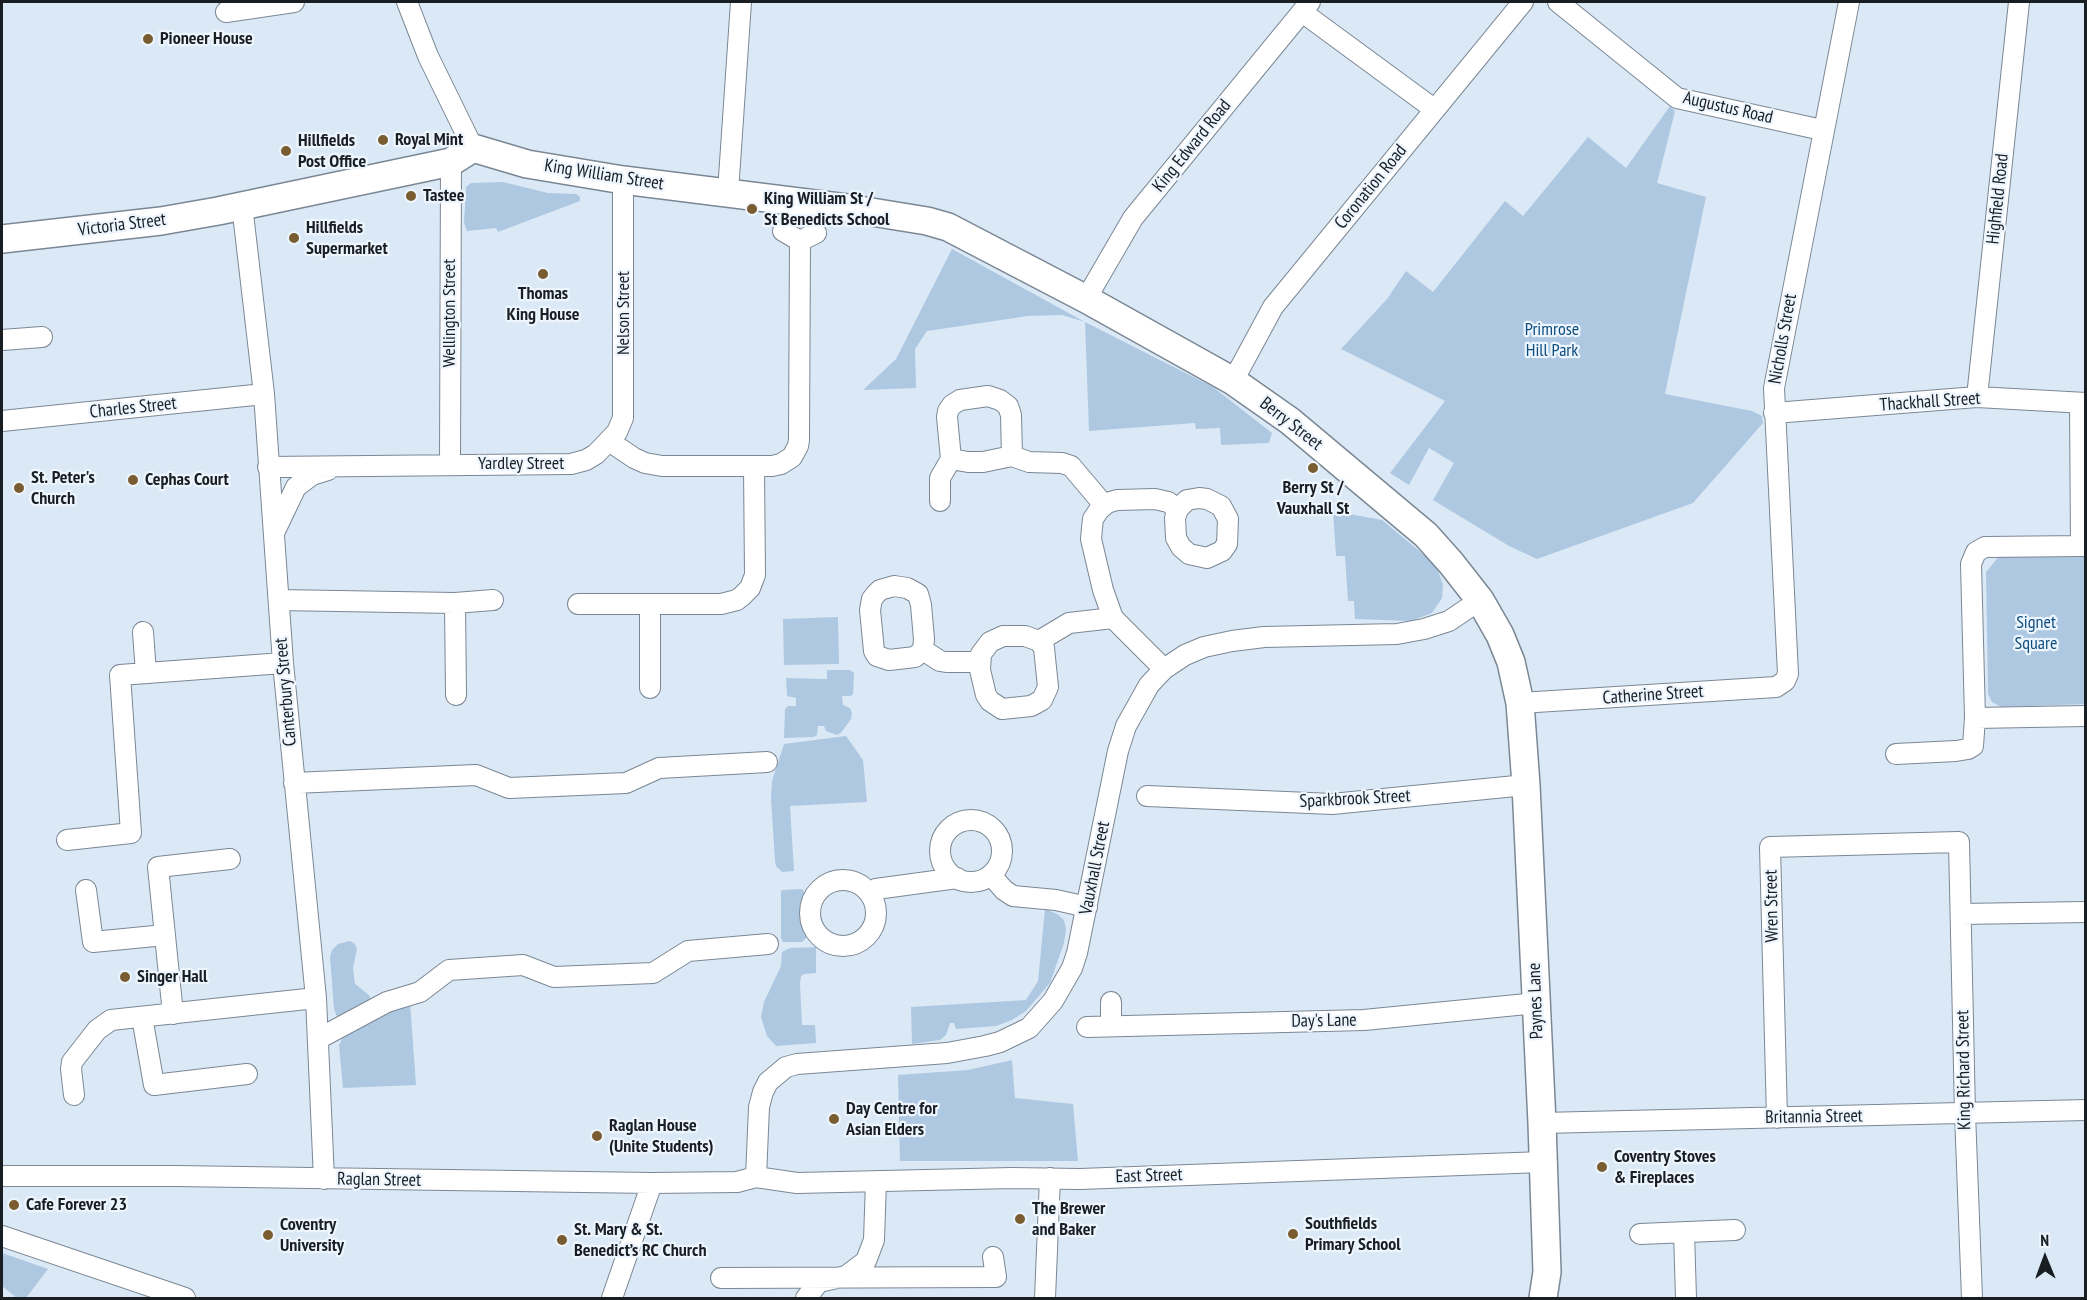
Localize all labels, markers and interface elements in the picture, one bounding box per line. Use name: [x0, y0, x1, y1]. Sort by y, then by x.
place label: Pioneer House: [160, 28, 253, 50]
marker: Pioneer House: [141, 32, 155, 46]
street label: Augustus Road: [1681, 87, 1775, 129]
street label: King Edward Road: [1148, 95, 1236, 197]
place label: Royal Mint: [395, 129, 463, 151]
place label: Hillfields Post Office: [298, 130, 366, 172]
marker: Royal Mint: [376, 133, 390, 147]
street label: Coronation Road: [1330, 140, 1412, 234]
marker: Hillfields Post Office: [279, 144, 293, 158]
street label: Highfield Road: [1982, 153, 2014, 245]
street label: King William Street: [543, 155, 665, 195]
place label: Tastee: [423, 185, 464, 207]
place label: King William St / St Benedicts School: [764, 188, 889, 230]
marker: Tastee: [404, 189, 418, 203]
marker: King William St / St Benedicts School: [745, 202, 759, 216]
street label: Victoria Street: [77, 209, 167, 241]
place label: Hillfields Supermarket: [306, 217, 388, 260]
marker: Hillfields Supermarket: [287, 231, 301, 245]
street label: Wellington Street: [439, 259, 461, 367]
marker: Thomas King House: [536, 267, 550, 281]
street label: Nelson Street: [613, 271, 635, 355]
place label: Thomas King House: [507, 283, 579, 326]
street label: Nicholls Street: [1764, 292, 1802, 386]
park label: Primrose Hill Park: [1525, 319, 1579, 362]
street label: Thackhall Street: [1879, 388, 1981, 416]
street label: Charles Street: [89, 393, 177, 423]
street label: Berry Street: [1255, 393, 1327, 455]
street label: Yardley Street: [478, 453, 564, 475]
marker: Berry St / Vauxhall St: [1306, 461, 1320, 475]
place label: St. Peter's Church: [31, 467, 95, 510]
place label: Cephas Court: [145, 469, 229, 491]
marker: Cephas Court: [126, 473, 140, 487]
place label: Berry St / Vauxhall St: [1277, 477, 1349, 520]
marker: St. Peter's Church: [12, 481, 26, 495]
park label: Signet Square: [2015, 612, 2057, 654]
street label: Canterbury Street: [271, 637, 301, 747]
street label: Catherine Street: [1602, 681, 1704, 709]
street label: Sparkbrook Street: [1299, 785, 1411, 813]
street label: Vauxhall Street: [1075, 820, 1115, 916]
street label: Wren Street: [1761, 869, 1783, 943]
street label: Paynes Lane: [1524, 962, 1548, 1040]
place label: Singer Hall: [137, 966, 207, 988]
marker: Singer Hall: [118, 970, 132, 984]
street label: Day's Lane: [1291, 1010, 1357, 1032]
street label: King Richard Street: [1952, 1010, 1976, 1130]
place label: Day Centre for Asian Elders: [846, 1098, 937, 1140]
street label: Britannia Street: [1765, 1105, 1863, 1129]
marker: Day Centre for Asian Elders: [827, 1112, 841, 1126]
place label: Raglan House (Unite Students): [609, 1115, 714, 1158]
marker: Raglan House (Unite Students): [590, 1129, 604, 1143]
place label: Coventry Stoves & Fireplaces: [1614, 1146, 1716, 1188]
marker: Coventry Stoves & Fireplaces: [1595, 1160, 1609, 1174]
street label: East Street: [1115, 1164, 1183, 1188]
street label: Raglan Street: [337, 1168, 421, 1192]
place label: Cafe Forever 23: [26, 1194, 127, 1216]
marker: Cafe Forever 23: [7, 1198, 21, 1212]
place label: The Brewer and Baker: [1032, 1198, 1105, 1240]
marker: The Brewer and Baker: [1013, 1212, 1027, 1226]
place label: Southfields Primary School: [1305, 1213, 1401, 1256]
place label: Coventry University: [280, 1214, 344, 1256]
place label: St. Mary & St. Benedict’s RC Church: [574, 1219, 706, 1262]
marker: Southfields Primary School: [1286, 1227, 1300, 1241]
marker: Coventry University: [261, 1228, 275, 1242]
north arrow: [2015, 1228, 2075, 1288]
text: N: [2040, 1230, 2049, 1250]
marker: St. Mary & St. Benedict’s RC Church: [555, 1233, 569, 1247]

